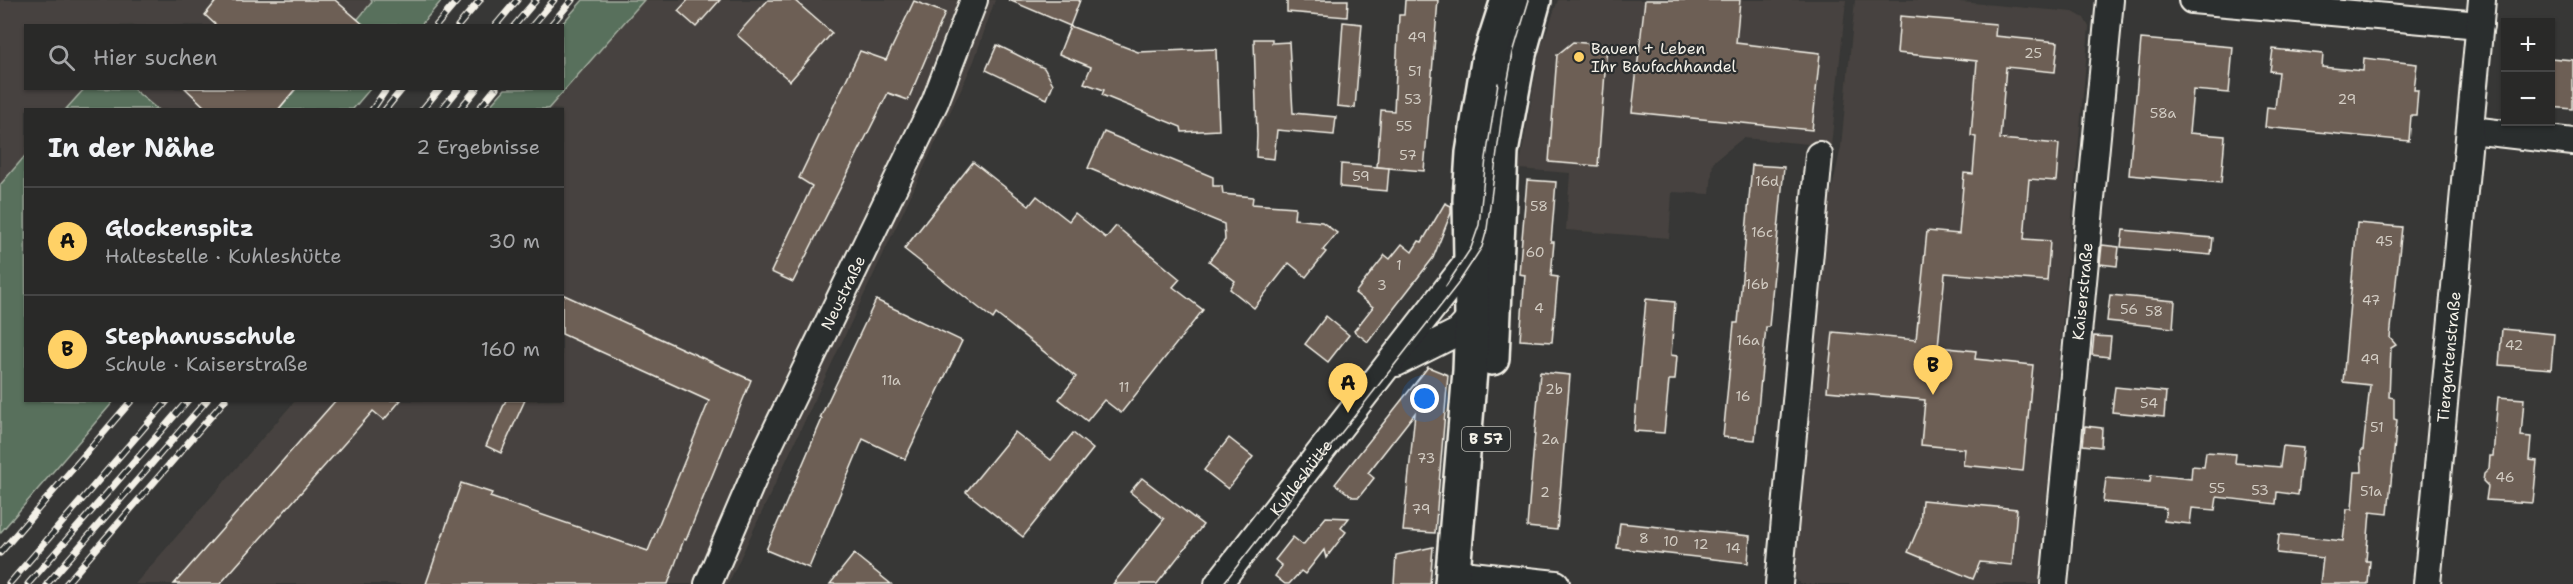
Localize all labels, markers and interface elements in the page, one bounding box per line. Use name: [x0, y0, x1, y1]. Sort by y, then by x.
map controls: [2501, 18, 2555, 126]
button: +: [2501, 18, 2555, 72]
search box: [24, 24, 564, 90]
house number: 49: [1408, 28, 1427, 46]
place label: Bauen + Leben Ihr Baufachhandel: [1591, 38, 1737, 77]
icon: search: [45, 41, 78, 74]
text: Hier suchen: [93, 43, 218, 72]
house number: 25: [2024, 44, 2042, 62]
marker: Bauen + Leben Ihr Baufachhandel: [1572, 50, 1586, 64]
house number: 51: [1408, 62, 1422, 80]
button: −: [2501, 72, 2555, 126]
house number: 53: [1404, 90, 1422, 108]
house number: 29: [2338, 90, 2356, 108]
house number: 58a: [2150, 104, 2176, 122]
house number: 55: [1396, 117, 1412, 135]
text: In der Nähe: [48, 130, 215, 165]
text: 2 Ergebnisse: [416, 134, 540, 160]
house number: 57: [1399, 146, 1417, 164]
house number: 59: [1352, 167, 1370, 185]
house number: 16d: [1755, 172, 1779, 190]
house number: 58: [1530, 197, 1548, 215]
text: Glockenspitz: [105, 214, 254, 243]
house number: 16c: [1751, 223, 1773, 241]
text: A: [60, 228, 75, 254]
text: 30 m: [488, 228, 540, 254]
house number: 45: [2375, 232, 2393, 250]
street label: Kaiserstraße: [2067, 242, 2097, 341]
text: Haltestelle · Kuhleshütte: [105, 243, 341, 269]
house number: 60: [1525, 243, 1545, 261]
street label: Neustraße: [816, 252, 870, 334]
house number: 1: [1396, 256, 1402, 274]
house number: 16b: [1745, 275, 1769, 293]
house number: 3: [1377, 276, 1387, 294]
street label: Tiergartenstraße: [2432, 290, 2465, 424]
house number: 47: [2362, 291, 2380, 309]
house number: 4: [1534, 299, 1544, 317]
house number: 56: [2120, 300, 2138, 318]
house number: 58: [2145, 302, 2163, 320]
text: Stephanusschule: [105, 322, 296, 351]
house number: 16a: [1736, 331, 1760, 349]
text: B: [61, 336, 74, 362]
text: 160 m: [481, 336, 540, 362]
house number: 42: [2505, 336, 2523, 354]
pin: B: [1914, 346, 1952, 395]
house number: 49: [2361, 350, 2380, 368]
text: Schule · Kaiserstraße: [105, 351, 308, 377]
pin: A: [1328, 364, 1368, 413]
house number: 11a: [881, 371, 901, 389]
house number: 11: [1118, 378, 1130, 396]
house number: 2b: [1545, 380, 1563, 398]
your location: [1410, 384, 1439, 413]
house number: 16: [1735, 387, 1751, 405]
house number: 54: [2140, 394, 2158, 412]
house number: 51: [2370, 418, 2384, 436]
road number: B 57: [1462, 427, 1510, 451]
house number: 2a: [1541, 430, 1559, 448]
street label: Kuhleshütte: [1265, 435, 1337, 520]
house number: 73: [1417, 449, 1435, 467]
house number: 46: [2495, 468, 2515, 486]
house number: 55: [2209, 479, 2225, 497]
house number: 53: [2251, 481, 2269, 499]
house number: 51a: [2360, 482, 2382, 500]
house number: 2: [1540, 483, 1550, 501]
house number: 79: [1411, 500, 1431, 518]
house number: 8: [1639, 529, 1649, 547]
house number: 10: [1663, 532, 1679, 550]
house number: 12: [1694, 535, 1708, 553]
house number: 14: [1725, 539, 1741, 557]

